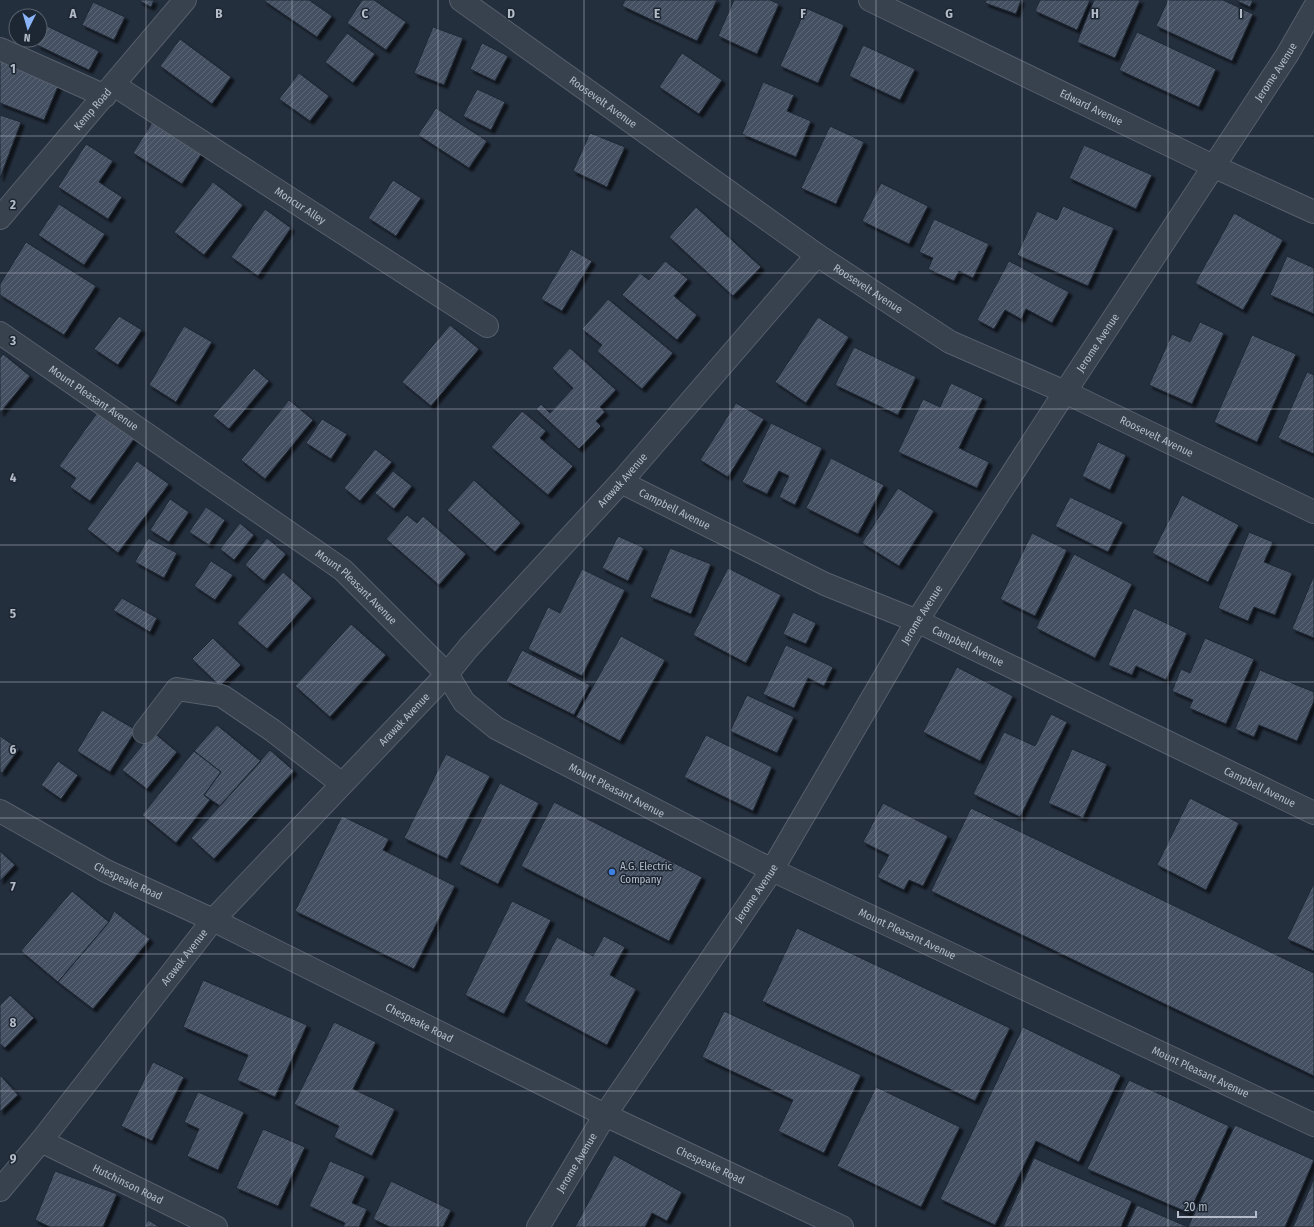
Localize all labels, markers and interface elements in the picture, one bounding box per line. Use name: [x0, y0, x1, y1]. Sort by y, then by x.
text: A: [68, 6, 77, 21]
text: B: [215, 6, 223, 21]
text: C: [362, 6, 369, 21]
text: D: [507, 6, 515, 21]
text: E: [654, 6, 660, 21]
text: F: [800, 6, 806, 21]
text: G: [945, 6, 953, 21]
text: H: [1091, 6, 1099, 21]
text: I: [1239, 6, 1243, 21]
north arrow: [8, 8, 48, 48]
text: N: [23, 31, 31, 44]
street label: Jerome Avenue: [1252, 40, 1299, 104]
text: 1: [10, 61, 16, 76]
street label: Roosevelt Avenue: [567, 73, 640, 130]
street label: Kemp Road: [71, 85, 114, 133]
street label: Edward Avenue: [1058, 86, 1125, 128]
street label: Moncur Alley: [273, 184, 328, 227]
text: 2: [9, 197, 16, 212]
street label: Roosevelt Avenue: [831, 261, 905, 316]
street label: Jerome Avenue: [1074, 311, 1122, 374]
text: 3: [9, 333, 16, 348]
street label: Mount Pleasant Avenue: [47, 362, 141, 433]
street label: Roosevelt Avenue: [1118, 413, 1196, 459]
street label: Arawak Avenue: [595, 450, 650, 510]
text: 4: [10, 470, 17, 485]
street label: Campbell Avenue: [637, 486, 712, 532]
street label: Mount Pleasant Avenue: [313, 547, 400, 627]
street label: Jerome Avenue: [898, 583, 945, 647]
text: 5: [10, 606, 16, 621]
street label: Campbell Avenue: [930, 623, 1006, 669]
street label: Arawak Avenue: [376, 690, 432, 748]
text: 6: [10, 742, 17, 757]
street label: Mount Pleasant Avenue: [567, 760, 667, 820]
street label: Campbell Avenue: [1222, 764, 1298, 810]
street label: Chespeake Road: [92, 859, 164, 902]
place label: A.G. Electric Company: [620, 860, 672, 886]
street label: Jerome Avenue: [732, 862, 780, 925]
marker: A.G. Electric Company: [607, 867, 617, 877]
text: 7: [10, 879, 16, 894]
street label: Mount Pleasant Avenue: [857, 905, 958, 962]
street label: Arawak Avenue: [158, 926, 210, 988]
street label: Chespeake Road: [383, 1000, 455, 1045]
text: 8: [10, 1015, 17, 1030]
street label: Mount Pleasant Avenue: [1150, 1043, 1251, 1100]
street label: Jerome Avenue: [554, 1130, 599, 1195]
street label: Chespeake Road: [674, 1143, 747, 1187]
text: 9: [10, 1151, 17, 1166]
street label: Hutchinson Road: [91, 1161, 165, 1207]
scale bar: [1178, 1193, 1256, 1219]
text: 20 m: [1184, 1200, 1208, 1214]

